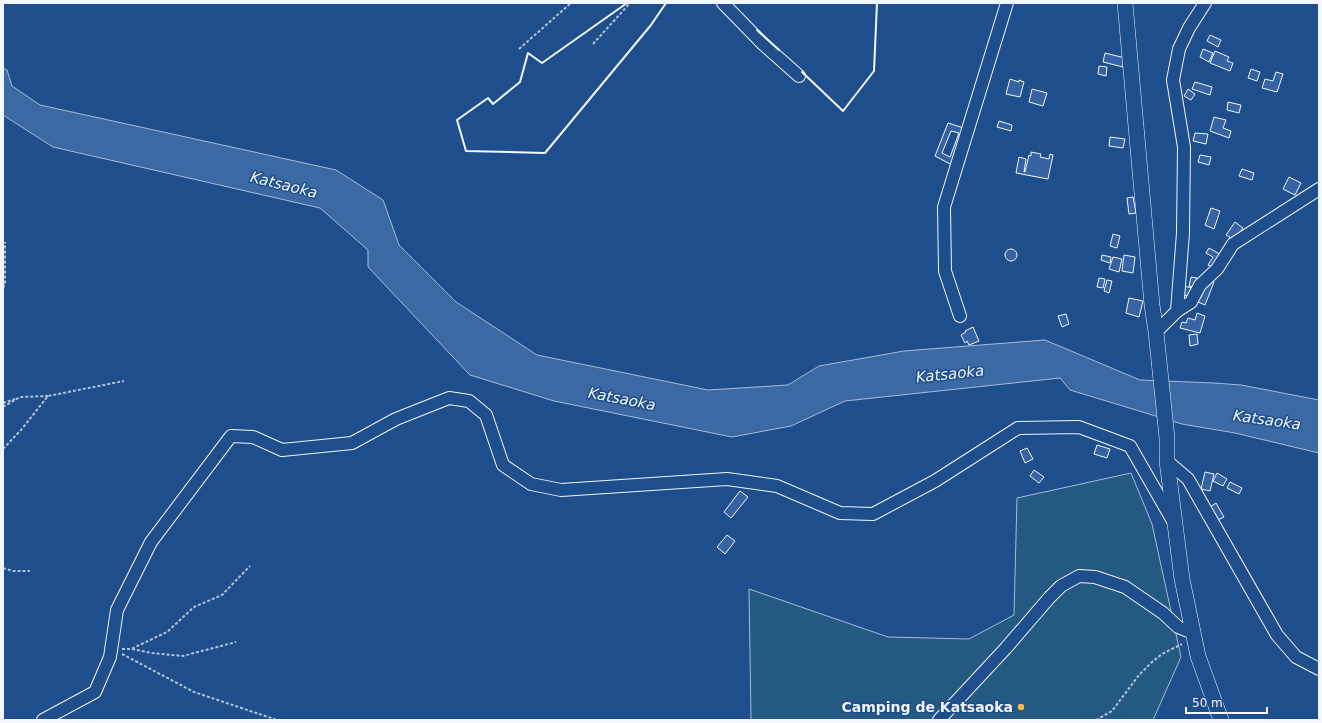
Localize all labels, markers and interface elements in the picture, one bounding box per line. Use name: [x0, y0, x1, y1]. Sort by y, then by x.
water label: Katsaoka: [249, 168, 319, 202]
water label: Katsaoka: [915, 361, 985, 387]
water label: Katsaoka: [587, 384, 657, 414]
water label: Katsaoka: [1232, 406, 1302, 434]
scale bar: [1186, 689, 1267, 715]
text: 50 m: [1192, 696, 1223, 710]
place label: Camping de Katsaoka: [841, 699, 1013, 715]
marker: Camping de Katsaoka: [1016, 702, 1026, 712]

